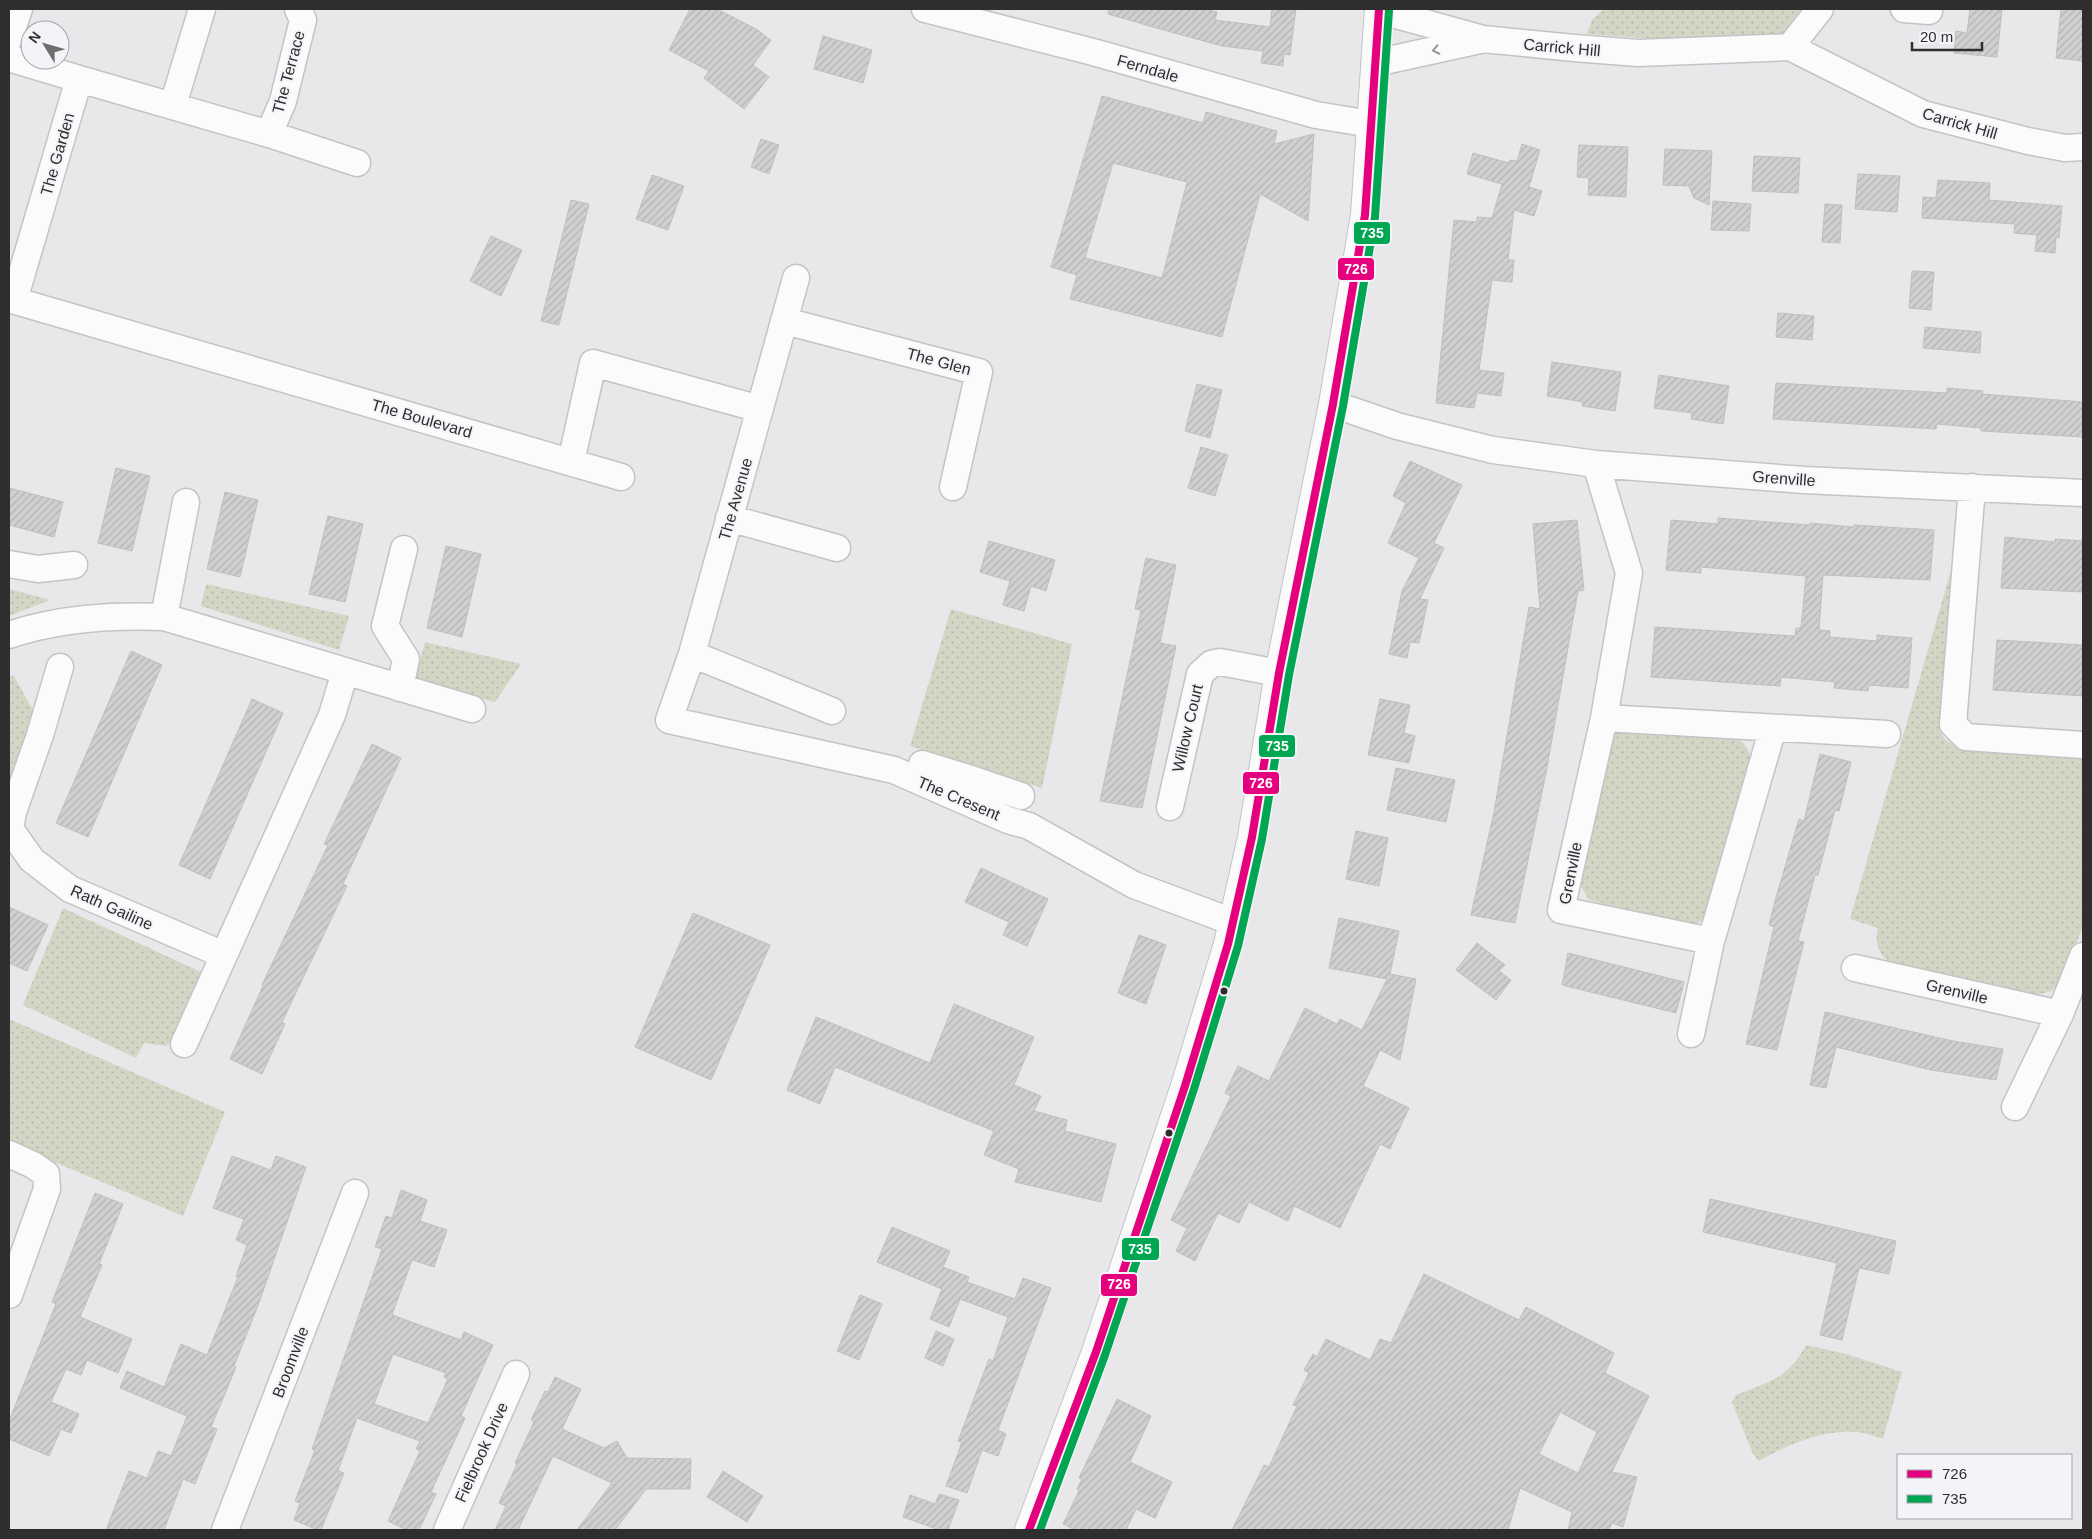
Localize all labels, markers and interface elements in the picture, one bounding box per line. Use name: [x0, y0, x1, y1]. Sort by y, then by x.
north arrow: [20, 20, 70, 70]
scale bar: [1912, 20, 1982, 52]
text: N: [25, 28, 44, 46]
text: 20 m: [1920, 28, 1953, 45]
street label: The Terrace: [269, 29, 308, 115]
street label: Carrick Hill: [1523, 36, 1601, 59]
one-way arrow: [1431, 44, 1440, 54]
street label: Ferndale: [1115, 52, 1181, 85]
street label: Carrick Hill: [1920, 105, 1999, 142]
street label: The Garden: [38, 111, 77, 198]
line badge: 735: [1353, 221, 1391, 245]
text: 735: [1360, 225, 1384, 241]
line badge: 726: [1337, 257, 1375, 281]
text: 726: [1344, 261, 1368, 277]
street label: The Glen: [905, 345, 973, 378]
street label: The Boulevard: [370, 396, 474, 441]
street label: The Avenue: [716, 456, 755, 542]
street label: Grenville: [1752, 468, 1816, 489]
street label: Willow Court: [1169, 682, 1206, 774]
line badge: 735: [1258, 734, 1296, 758]
text: 735: [1265, 738, 1289, 754]
line badge: 726: [1242, 771, 1280, 795]
street label: The Cresent: [915, 773, 1003, 824]
text: 726: [1249, 775, 1273, 791]
street label: Grenville: [1556, 840, 1585, 906]
street label: Rath Gailine: [68, 882, 156, 933]
street label: Grenville: [1924, 976, 1990, 1007]
unlabelled marker: [1219, 986, 1229, 996]
unlabelled marker: [1164, 1128, 1174, 1138]
line badge: 735: [1121, 1237, 1160, 1261]
text: 735: [1128, 1241, 1152, 1257]
line badge: 726: [1100, 1273, 1138, 1297]
text: 726: [1107, 1276, 1131, 1292]
street label: Broomville: [269, 1324, 312, 1400]
street label: Fielbrook Drive: [452, 1400, 511, 1505]
legend: [1897, 1454, 2072, 1519]
text: 726: [1942, 1465, 1967, 1482]
text: 735: [1942, 1490, 1967, 1507]

